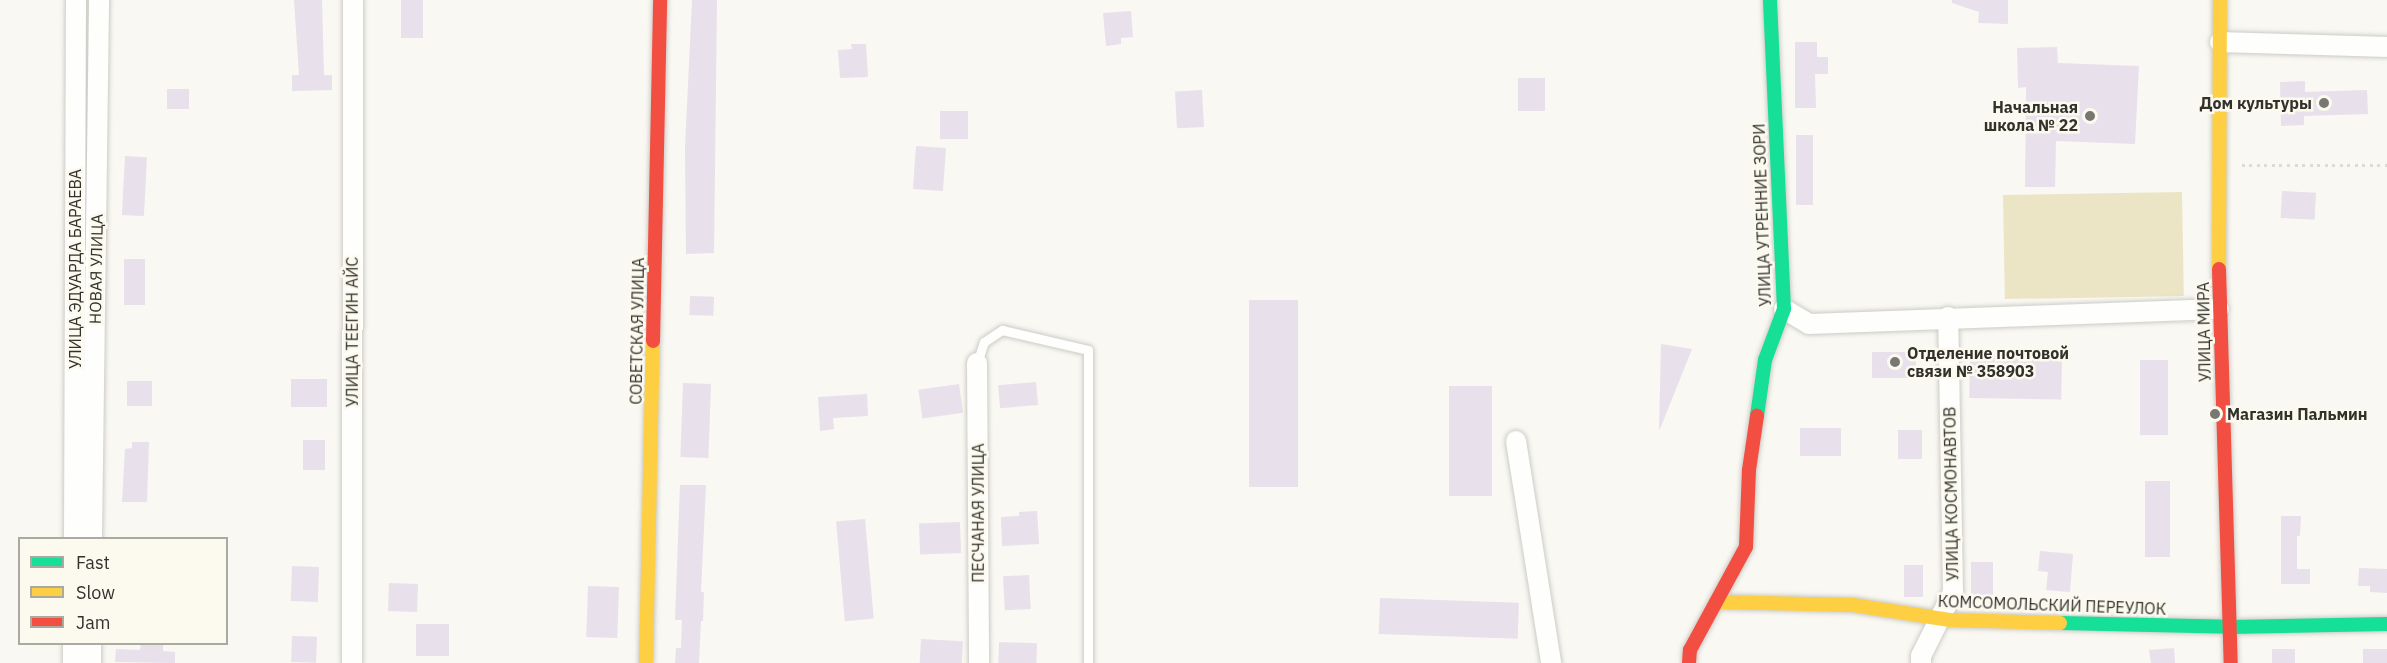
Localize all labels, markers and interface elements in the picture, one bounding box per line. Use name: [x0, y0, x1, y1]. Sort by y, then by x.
place label: Дом культуры: [2200, 93, 2312, 113]
marker: Дом культуры: [2317, 96, 2331, 110]
place label: Начальная школа № 22: [1984, 97, 2078, 135]
marker: Начальная школа № 22: [2083, 109, 2097, 123]
street label: УЛИЦА УТРЕННИЕ ЗОРИ: [1749, 123, 1775, 307]
street label: УЛИЦА ЭДУАРДА БАРАЕВА: [65, 169, 85, 369]
street label: НОВАЯ УЛИЦА: [85, 214, 107, 324]
street label: УЛИЦА ТЕЕГИН АЙС: [342, 257, 362, 407]
street label: СОВЕТСКАЯ УЛИЦА: [626, 257, 648, 405]
street label: УЛИЦА МИРА: [2194, 282, 2214, 382]
place label: Отделение почтовой связи № 358903: [1907, 343, 2069, 381]
marker: Отделение почтовой связи № 358903: [1888, 355, 1902, 369]
place label: Магазин Пальмин: [2227, 404, 2368, 424]
street label: УЛИЦА КОСМОНАВТОВ: [1940, 407, 1962, 581]
marker: Магазин Пальмин: [2208, 407, 2222, 421]
street label: ПЕСЧАНАЯ УЛИЦА: [968, 443, 988, 583]
legend: [18, 537, 228, 645]
text: Fast: [76, 551, 110, 574]
text: Slow: [76, 581, 115, 604]
street label: КОМСОМОЛЬСКИЙ ПЕРЕУЛОК: [1937, 591, 2167, 619]
text: Jam: [76, 611, 111, 634]

